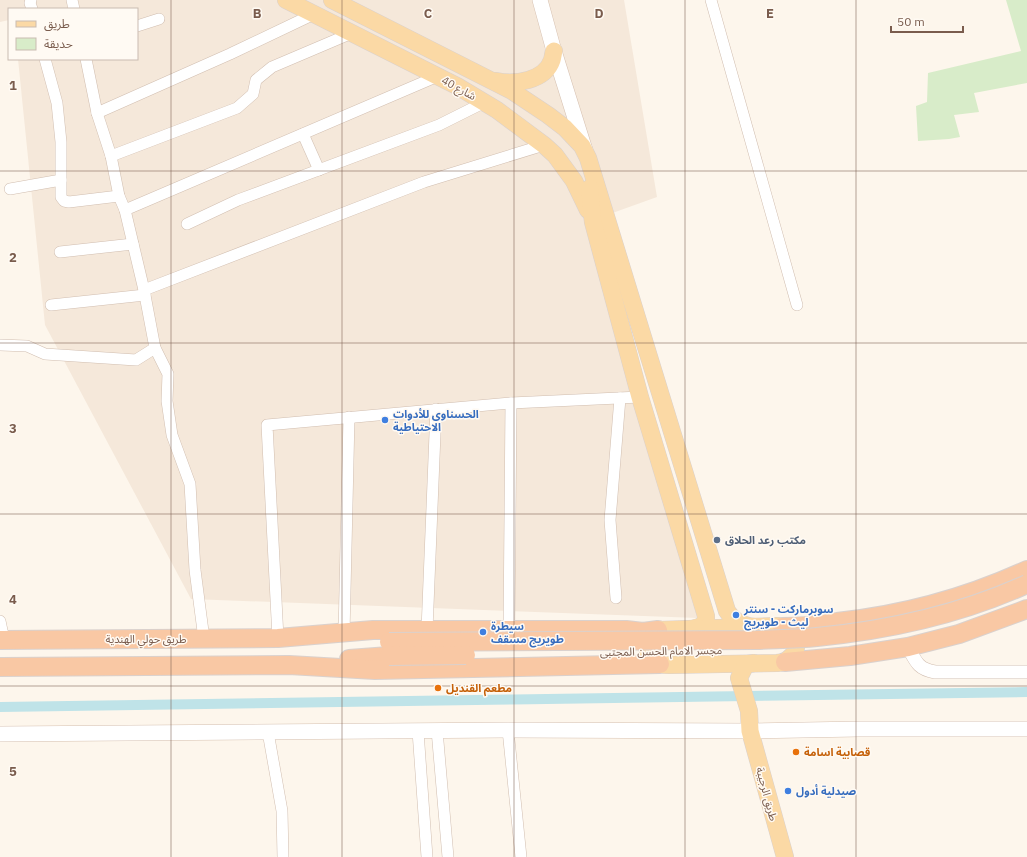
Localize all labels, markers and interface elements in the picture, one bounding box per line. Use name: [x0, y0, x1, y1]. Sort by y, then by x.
text: B: [253, 5, 262, 22]
text: C: [424, 5, 433, 22]
text: D: [594, 5, 604, 22]
text: E: [766, 5, 774, 22]
legend: [8, 8, 138, 60]
scale bar: [891, 8, 963, 34]
text: 50 m: [897, 14, 925, 29]
text: طريق: [44, 16, 70, 32]
text: حديقة: [44, 36, 73, 51]
street label: شارع 40: [439, 73, 479, 104]
text: 1: [9, 77, 17, 94]
text: 2: [9, 249, 17, 266]
place label: الحسناوي للأدوات الاحتياطية: [393, 407, 479, 434]
marker: الحسناوي للأدوات الاحتياطية: [380, 415, 390, 425]
text: 3: [9, 420, 17, 437]
place label: مكتب رعد الحلاق: [725, 533, 806, 547]
marker: مكتب رعد الحلاق: [712, 535, 722, 545]
text: 4: [9, 591, 17, 608]
place label: سوبرماركت - سنتر ليث - طويريج: [743, 602, 833, 631]
marker: سوبرماركت - سنتر ليث - طويريج: [731, 610, 741, 620]
place label: سيطرة طويريج مسقف: [491, 619, 564, 648]
marker: سيطرة طويريج مسقف: [478, 627, 488, 637]
street label: طريق حولي الهندية: [106, 632, 186, 649]
street label: مجسر الامام الحسن المجتبى: [600, 643, 722, 660]
place label: مطعم القنديل: [446, 681, 512, 697]
marker: مطعم القنديل: [433, 683, 443, 693]
place label: قصابية اسامة: [804, 745, 871, 759]
marker: قصابية اسامة: [791, 747, 801, 757]
text: 5: [9, 763, 17, 780]
street label: طريق الرجيبة: [753, 765, 781, 823]
place label: صيدلية أدول: [796, 784, 857, 798]
marker: صيدلية أدول: [783, 786, 793, 796]

